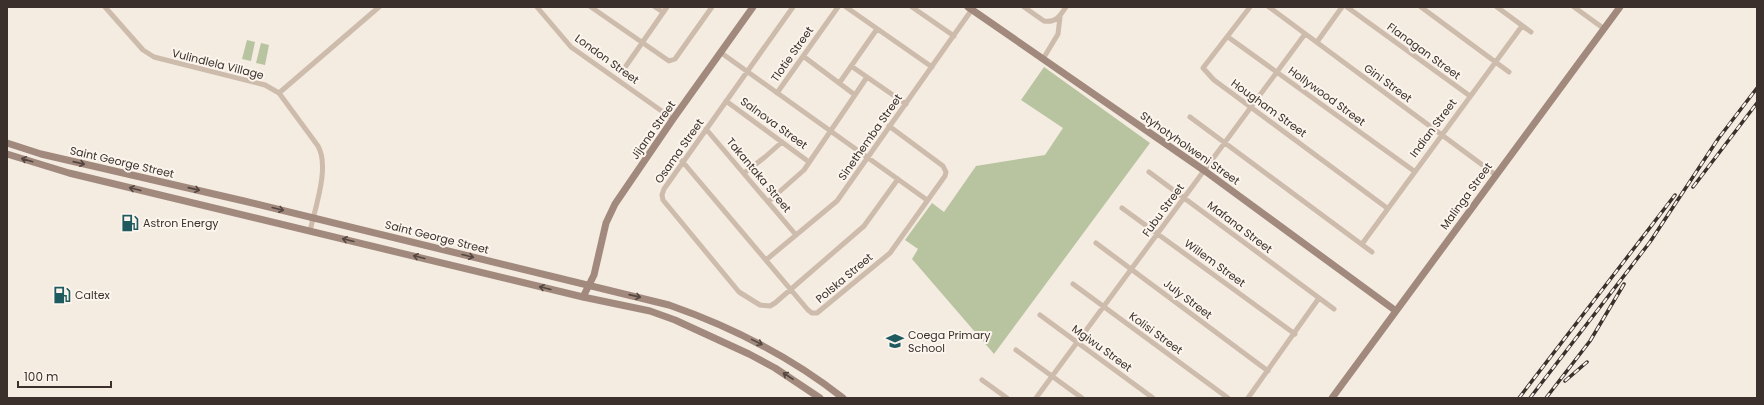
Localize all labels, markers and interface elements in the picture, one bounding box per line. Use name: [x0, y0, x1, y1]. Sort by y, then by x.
street label: Flanagan Street: [1384, 19, 1464, 83]
street label: Tlotie Street: [767, 23, 817, 85]
street label: London Street: [572, 30, 642, 88]
street label: Vulindlela Village: [170, 45, 266, 83]
street label: Gini Street: [1361, 60, 1415, 106]
street label: Hollywood Street: [1285, 63, 1369, 129]
street label: Hougham Street: [1228, 75, 1310, 141]
street label: Sinethemba Street: [834, 91, 906, 183]
street label: Salnova Street: [737, 93, 811, 153]
street label: Indian Street: [1406, 95, 1460, 161]
street label: Jijana Street: [627, 97, 679, 163]
street label: Styhotyholweni Street: [1137, 107, 1243, 189]
street label: Osama Street: [651, 115, 707, 187]
street label: Takantaka Street: [723, 134, 795, 216]
street label: Saint George Street: [68, 142, 176, 182]
one-way arrow: [20, 156, 33, 163]
one-way arrow: [72, 159, 85, 167]
street label: Malinga Street: [1436, 159, 1496, 233]
street label: Fubu Street: [1138, 180, 1188, 240]
one-way arrow: [129, 184, 142, 192]
one-way arrow: [187, 186, 200, 194]
street label: Mafana Street: [1204, 197, 1276, 257]
one-way arrow: [272, 206, 285, 213]
fuel station icon: Astron Energy: [120, 213, 140, 233]
place label: Astron Energy: [143, 215, 219, 231]
street label: Saint George Street: [383, 216, 491, 258]
street label: Willem Street: [1181, 235, 1249, 291]
one-way arrow: [342, 236, 355, 244]
street label: Polska Street: [812, 249, 876, 307]
one-way arrow: [461, 252, 474, 260]
one-way arrow: [413, 253, 426, 261]
street label: July Street: [1160, 275, 1216, 323]
one-way arrow: [539, 284, 552, 291]
fuel station icon: Caltex: [52, 285, 72, 305]
place label: Caltex: [75, 287, 110, 303]
one-way arrow: [629, 293, 642, 300]
street label: Kolisi Street: [1126, 308, 1186, 358]
street label: Mgiwu Street: [1069, 321, 1135, 375]
place label: Coega Primary School: [908, 327, 991, 356]
school or university icon: Coega Primary School: [885, 331, 905, 351]
one-way arrow: [750, 339, 762, 346]
scale bar: [18, 363, 111, 389]
text: 100 m: [24, 368, 58, 385]
one-way arrow: [783, 372, 794, 380]

